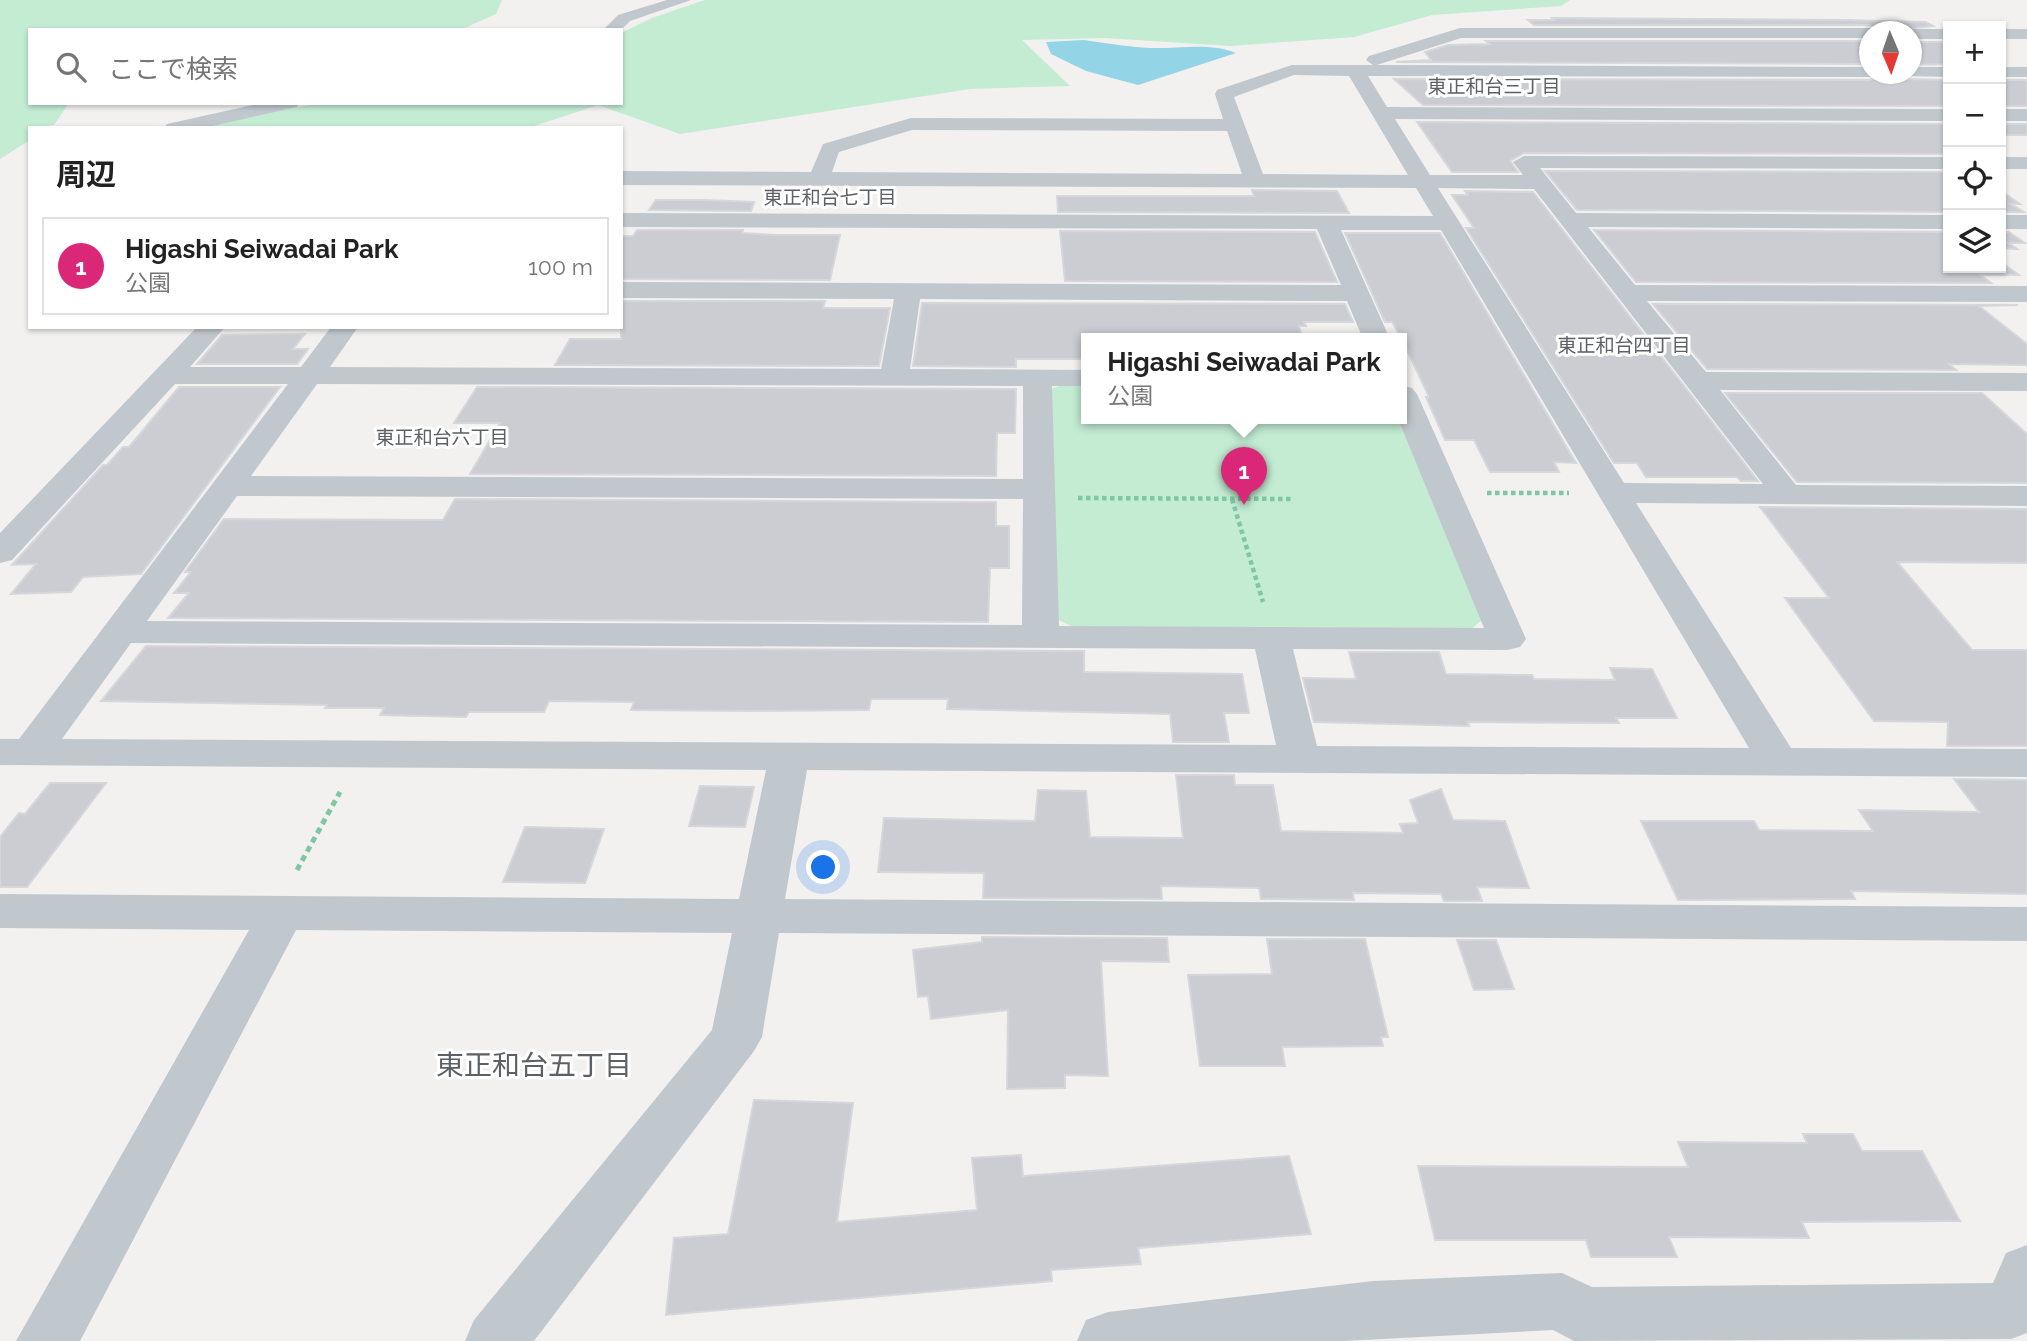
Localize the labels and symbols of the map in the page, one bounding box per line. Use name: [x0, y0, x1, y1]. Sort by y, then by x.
north arrow: [1859, 21, 1922, 84]
district label: 東正和台三丁目: [1427, 75, 1561, 97]
district label: 東正和台七丁目: [763, 186, 897, 208]
district label: 東正和台四丁目: [1557, 334, 1691, 356]
district label: 東正和台六丁目: [375, 426, 509, 448]
pin: 1: [1221, 447, 1267, 505]
your location: [806, 850, 840, 884]
district label: 東正和台五丁目: [436, 1049, 632, 1082]

